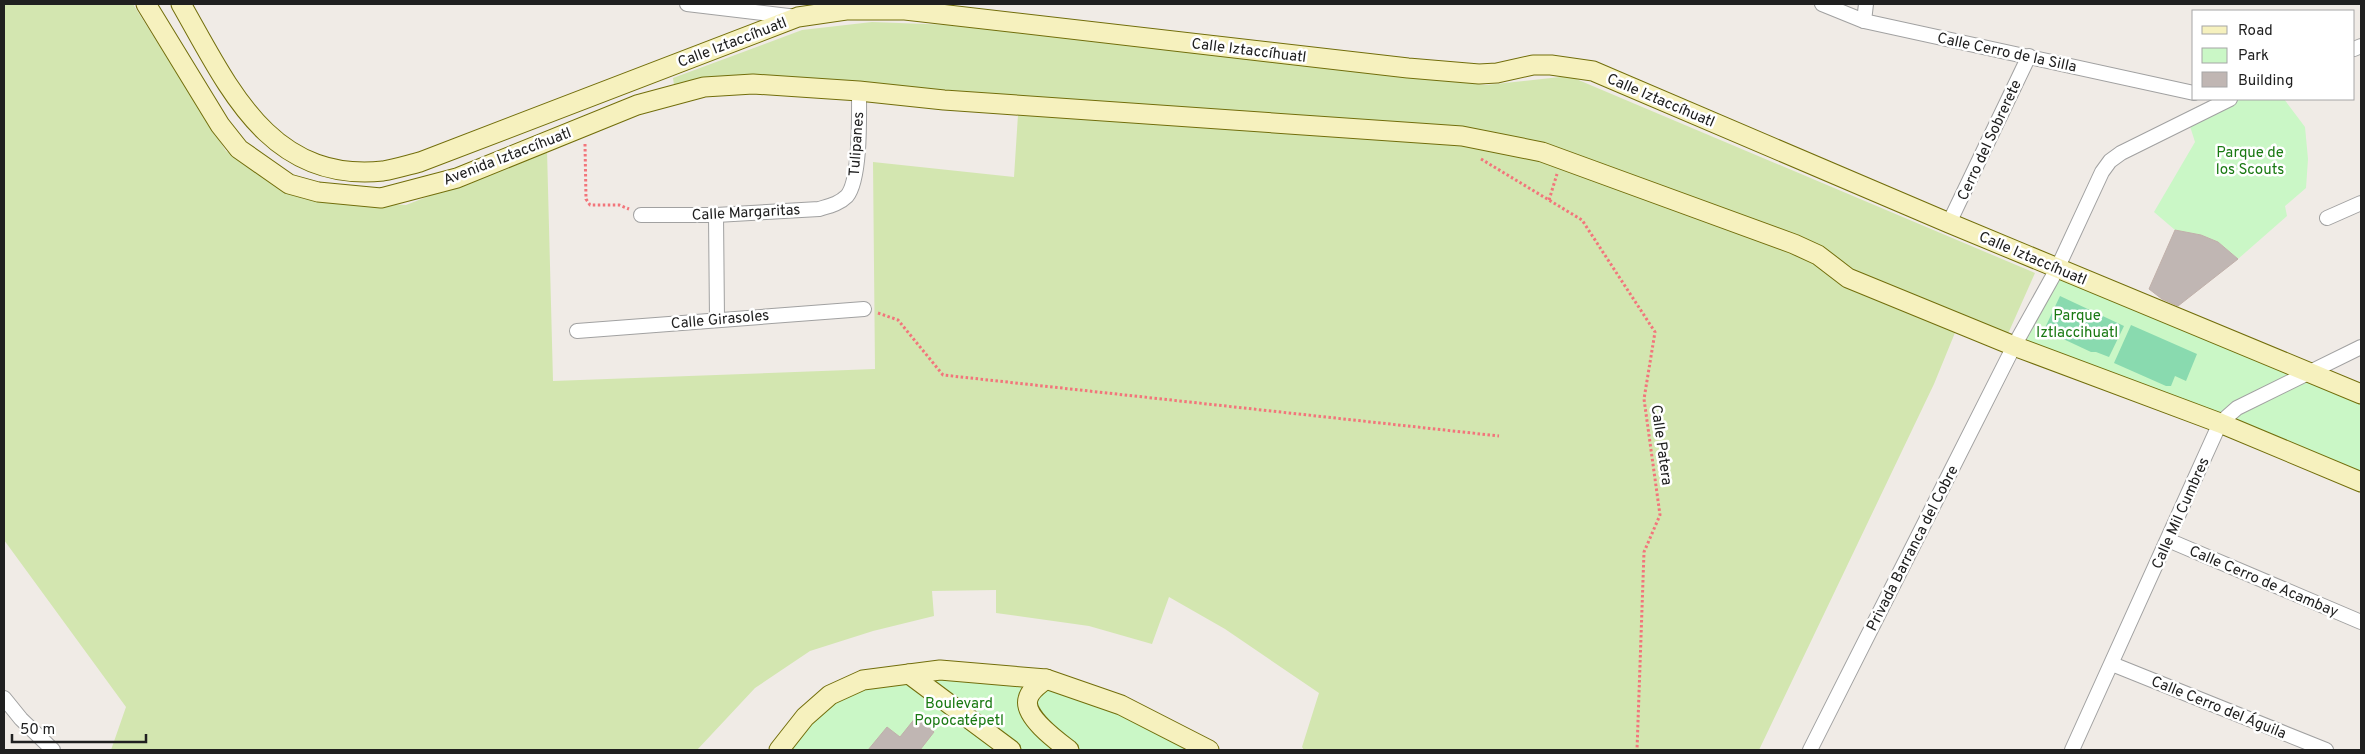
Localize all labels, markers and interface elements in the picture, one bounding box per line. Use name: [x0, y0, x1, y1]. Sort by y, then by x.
legend: [2192, 10, 2355, 100]
street label: Calle Iztaccíhuatl: [675, 14, 790, 73]
text: Road: [2238, 22, 2273, 41]
street label: Calle Cerro de la Silla: [1935, 29, 2078, 78]
street label: Calle Iztaccíhuatl: [1190, 35, 1307, 68]
text: Park: [2238, 47, 2269, 66]
street label: Calle Iztaccíhuatl: [1604, 70, 1717, 133]
text: Building: [2238, 72, 2293, 91]
street label: Cerro del Sobrerete: [1954, 77, 2027, 204]
street label: Tulipanes: [846, 111, 869, 177]
street label: Avenida Iztaccíhuatl: [441, 124, 574, 191]
park label: Parque de los Scouts: [2216, 144, 2284, 180]
street label: Calle Margaritas: [691, 201, 801, 226]
street label: Calle Iztaccíhuatl: [1976, 228, 2089, 291]
street label: Calle Girasoles: [670, 307, 770, 334]
park label: Parque Iztlaccihuatl: [2036, 307, 2118, 343]
street label: Calle Patera: [1645, 404, 1676, 487]
street label: Calle Mil Cumbres: [2148, 455, 2214, 572]
street label: Privada Barranca del Cobre: [1863, 463, 1963, 635]
street label: Calle Cerro de Acambay: [2186, 542, 2341, 622]
street label: Calle Cerro del Águila: [2148, 672, 2289, 744]
park label: Boulevard Popocatépetl: [914, 695, 1004, 731]
scale bar: [12, 712, 146, 744]
text: 50 m: [20, 721, 55, 740]

